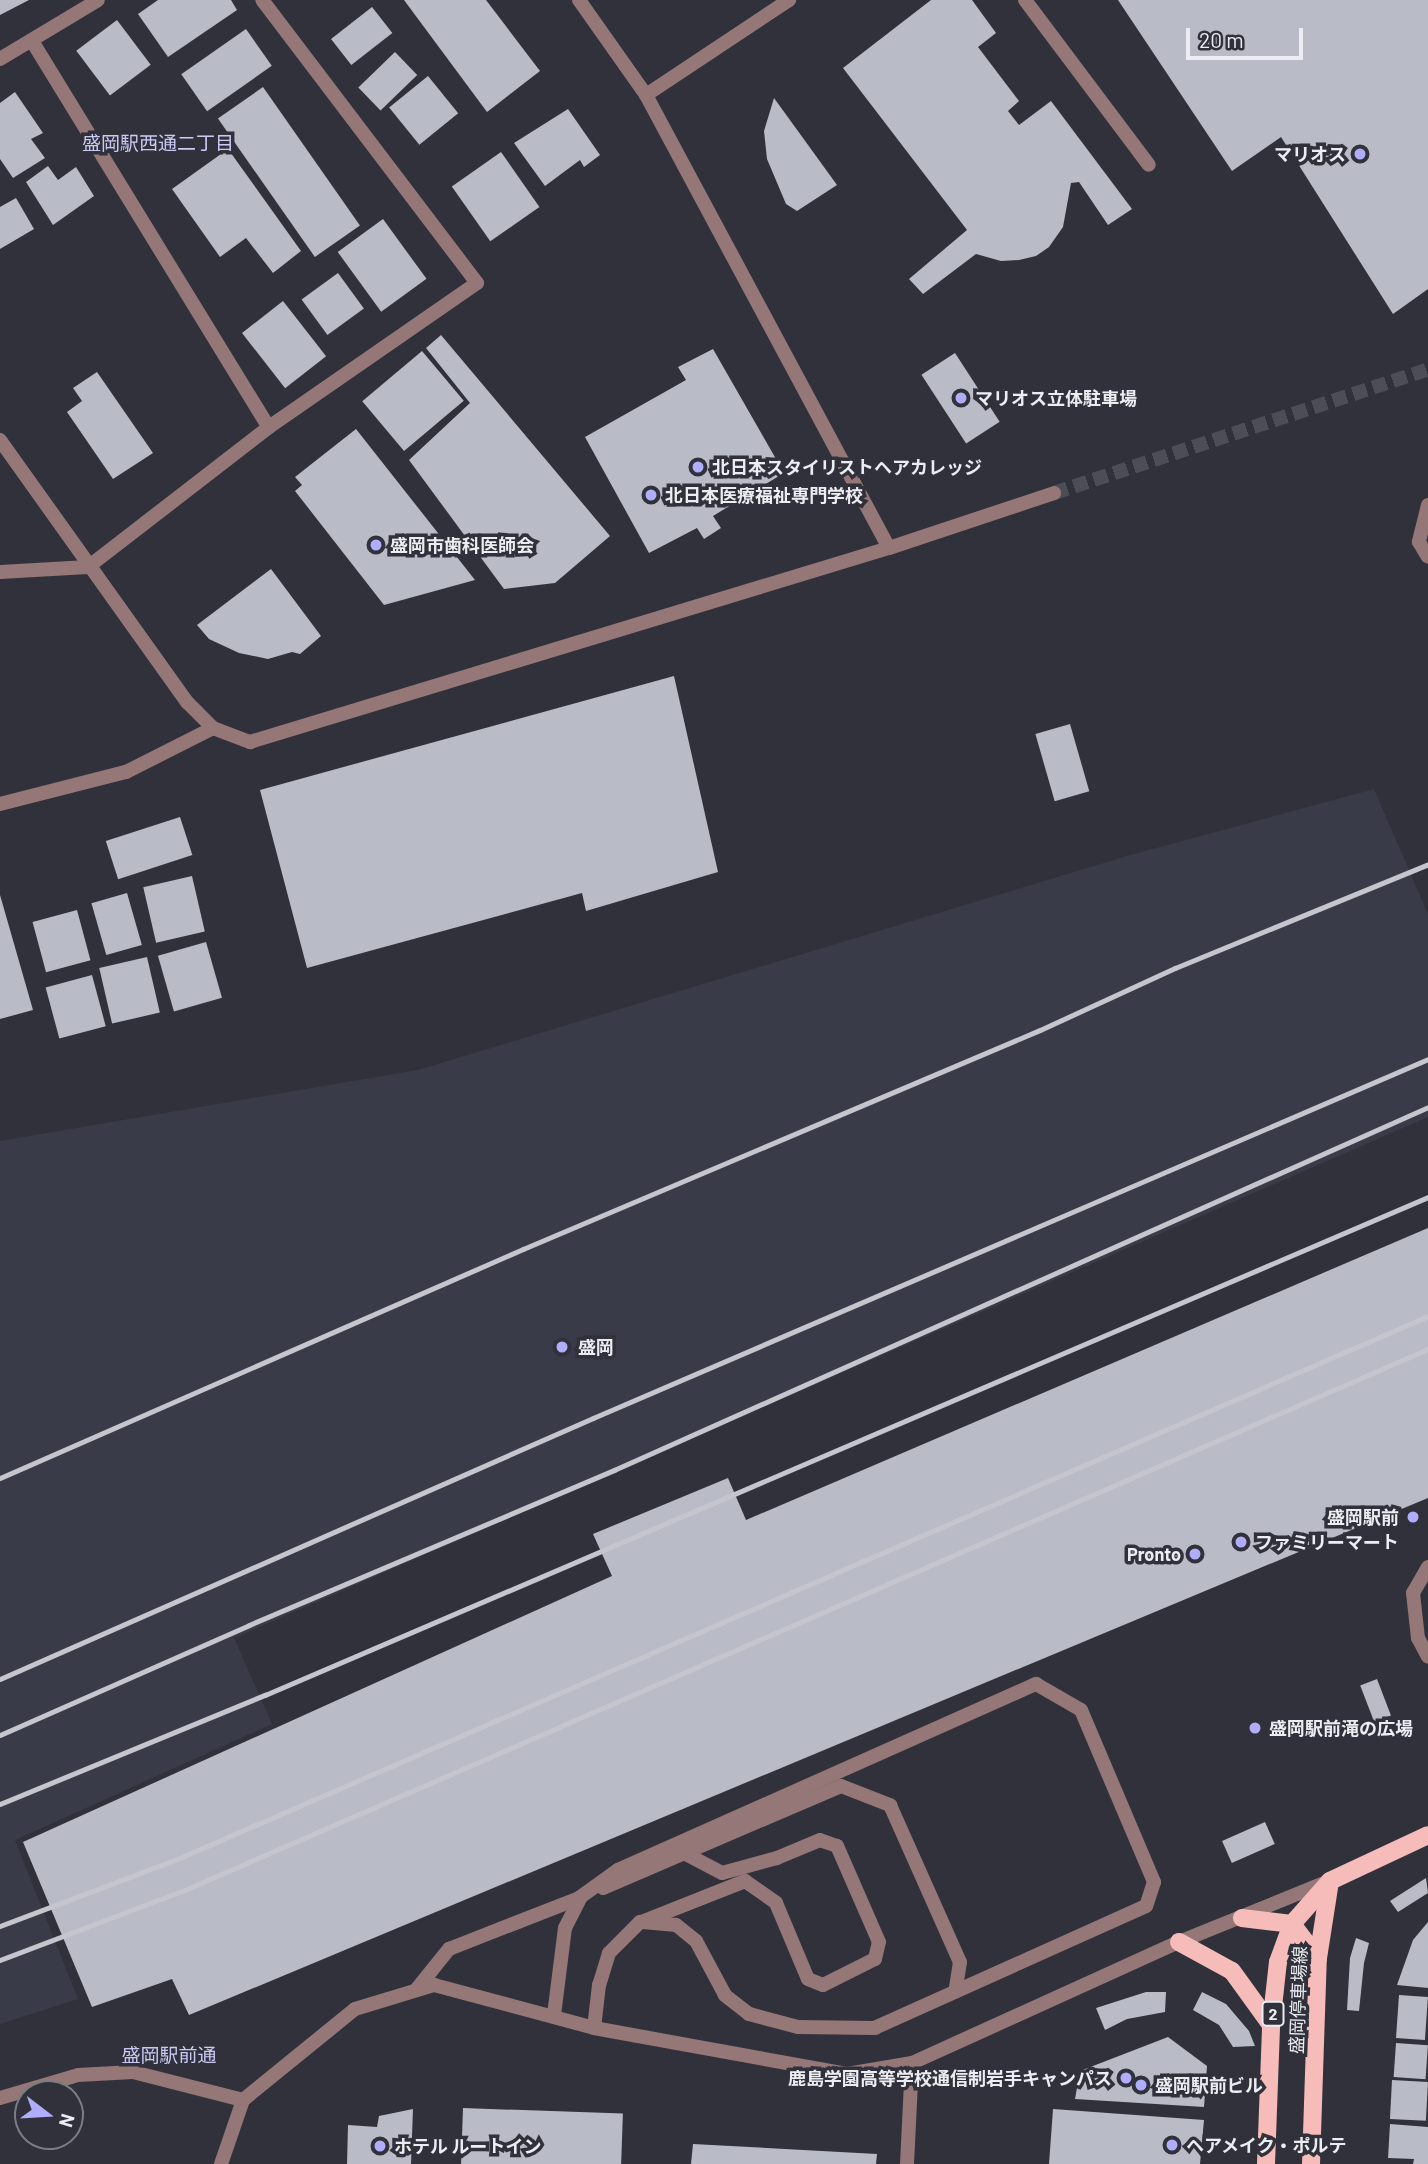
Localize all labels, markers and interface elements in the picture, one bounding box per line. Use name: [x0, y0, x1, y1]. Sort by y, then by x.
scale bar: [1190, 14, 1307, 58]
text: 20 m: [1199, 27, 1244, 52]
district label: 盛岡駅西通二丁目: [82, 132, 234, 154]
place label: マリオス: [1274, 143, 1346, 165]
marker: マリオス: [1352, 146, 1368, 162]
place label: マリオス立体駐車場: [975, 387, 1137, 409]
marker: マリオス立体駐車場: [953, 390, 969, 406]
place label: 北日本スタイリストヘアカレッジ: [712, 456, 982, 478]
marker: 北日本スタイリストヘアカレッジ: [690, 459, 706, 475]
place label: 北日本医療福祉専門学校: [665, 484, 863, 506]
marker: 北日本医療福祉専門学校: [643, 487, 659, 503]
place label: 盛岡市歯科医師会: [390, 534, 534, 556]
marker: 盛岡市歯科医師会: [368, 537, 384, 553]
place label: 盛岡: [578, 1336, 614, 1358]
marker: 盛岡: [552, 1337, 572, 1357]
place label: 盛岡駅前: [1327, 1506, 1399, 1528]
marker: 盛岡駅前: [1405, 1509, 1421, 1525]
place label: ファミリーマート: [1255, 1531, 1399, 1553]
marker: ファミリーマート: [1233, 1534, 1249, 1550]
place label: Pronto: [1127, 1543, 1181, 1565]
marker: Pronto: [1187, 1546, 1203, 1562]
place label: 盛岡駅前滝の広場: [1269, 1717, 1413, 1739]
marker: 盛岡駅前滝の広場: [1247, 1720, 1263, 1736]
street label: 盛岡停車場線: [1285, 1946, 1311, 2054]
road number: 2: [1261, 2002, 1285, 2026]
district label: 盛岡駅前通: [122, 2044, 216, 2066]
place label: 鹿島学園高等学校通信制岩手キャンパス: [788, 2067, 1112, 2089]
marker: 鹿島学園高等学校通信制岩手キャンパス: [1118, 2070, 1134, 2086]
place label: 盛岡駅前ビル: [1155, 2074, 1263, 2096]
marker: 盛岡駅前ビル: [1133, 2077, 1149, 2093]
north arrow: [14, 2080, 84, 2150]
text: N: [55, 2111, 80, 2130]
place label: ヘアメイク・ポルテ: [1186, 2134, 1348, 2156]
place label: ホテル ルートイン: [394, 2135, 542, 2157]
marker: ヘアメイク・ポルテ: [1164, 2137, 1180, 2153]
marker: ホテル ルートイン: [372, 2138, 388, 2154]

